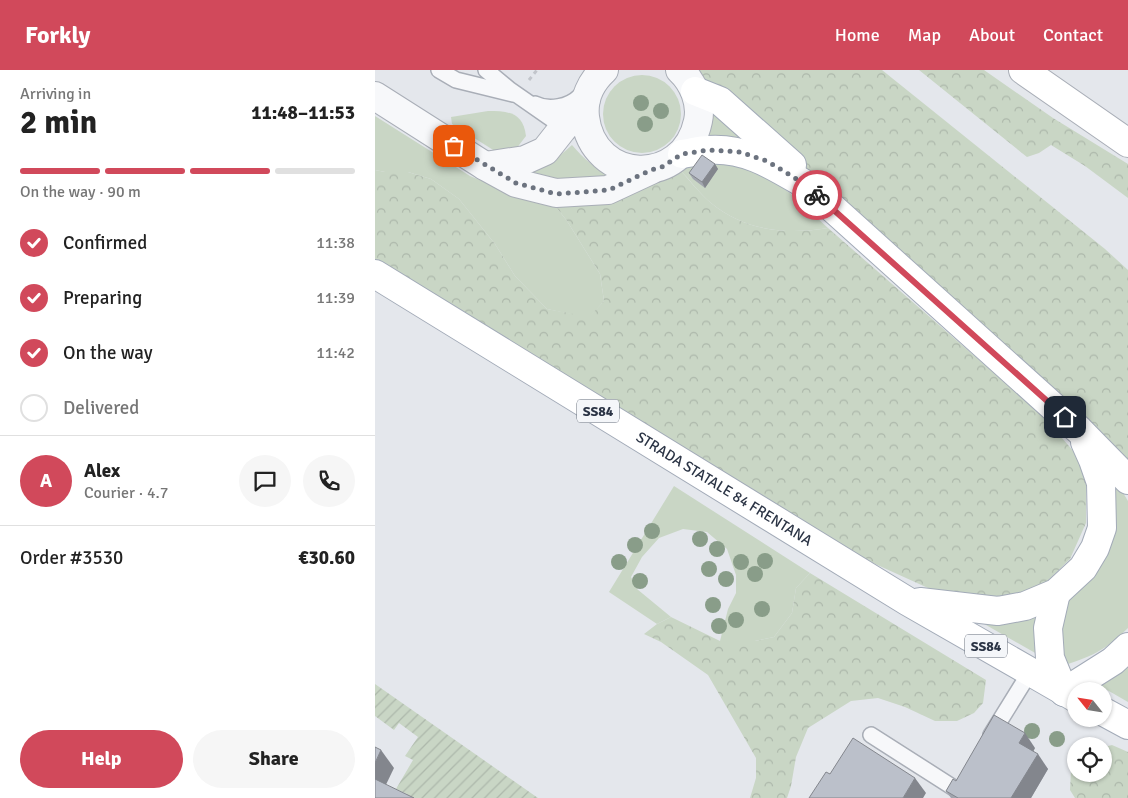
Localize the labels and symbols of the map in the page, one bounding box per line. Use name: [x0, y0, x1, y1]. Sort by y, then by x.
pin: [433, 125, 475, 167]
courier: [792, 170, 842, 220]
pin: [1044, 396, 1086, 438]
road number: SS84: [577, 400, 619, 422]
street label: STRADA STATALE 84 FRENTANA: [633, 428, 816, 550]
road number: SS84: [965, 634, 1007, 658]
north arrow: [1067, 682, 1113, 728]

